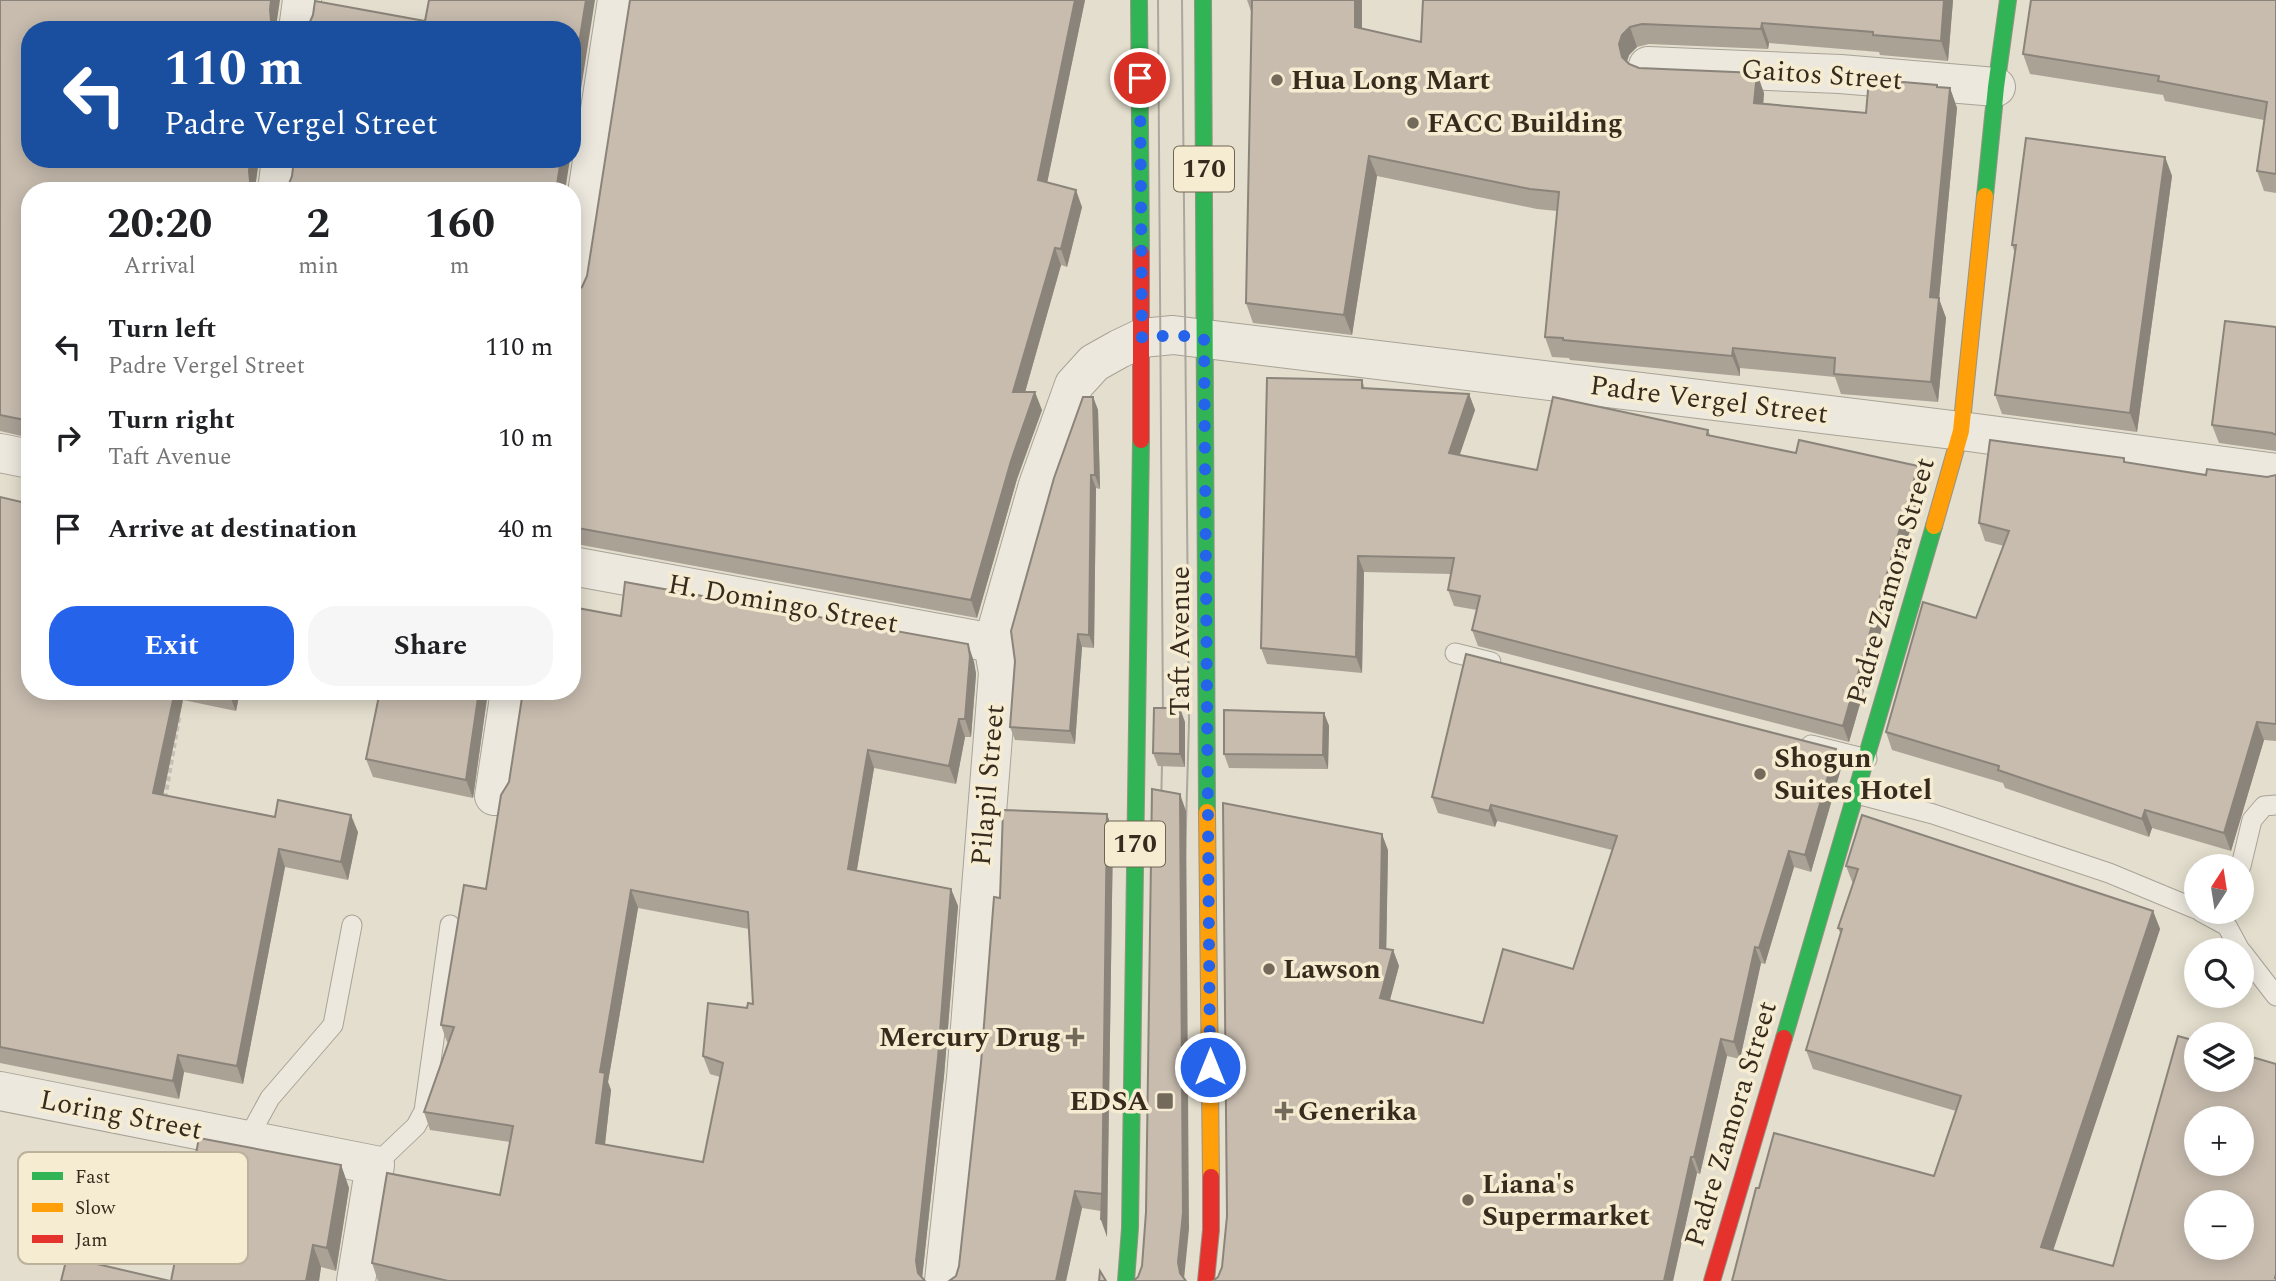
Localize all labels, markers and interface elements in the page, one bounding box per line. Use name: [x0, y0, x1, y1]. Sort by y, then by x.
text: 110 m: [164, 32, 303, 107]
pin: [1110, 48, 1170, 108]
street label: Gaitos Street: [1740, 48, 1904, 102]
icon: left: [49, 49, 140, 140]
icon: arrive: [1121, 59, 1159, 97]
place label: Hua Long Mart: [1291, 59, 1490, 102]
marker: Hua Long Mart: [1269, 72, 1285, 88]
text: Padre Vergel Street: [164, 100, 438, 149]
place label: FACC Building: [1427, 102, 1623, 145]
marker: FACC Building: [1405, 115, 1421, 131]
road number: 170: [1174, 146, 1234, 192]
text: 20:20: [107, 193, 212, 256]
text: 2: [307, 193, 330, 256]
text: 160: [424, 193, 495, 256]
text: Arrival: [124, 249, 195, 284]
text: min: [298, 249, 339, 284]
text: m: [450, 249, 470, 284]
text: Turn left: [108, 309, 216, 349]
text: 110 m: [485, 327, 553, 367]
icon: left: [49, 328, 87, 366]
text: Padre Vergel Street: [108, 349, 305, 384]
street label: Padre Vergel Street: [1587, 364, 1831, 436]
text: Turn right: [108, 400, 235, 440]
text: 10 m: [498, 418, 553, 458]
icon: right: [49, 419, 87, 457]
text: Taft Avenue: [108, 440, 231, 475]
street label: Padre Zamora Street: [1835, 452, 1947, 709]
text: Arrive at destination: [108, 509, 357, 549]
text: 40 m: [498, 509, 553, 549]
icon: arrive: [49, 510, 87, 548]
street label: H. Domingo Street: [665, 563, 902, 645]
street label: Taft Avenue: [1159, 566, 1202, 716]
button: Exit: [49, 606, 294, 686]
button: Share: [308, 606, 553, 686]
street label: Pilapil Street: [960, 702, 1016, 868]
place label: Shogun Suites Hotel: [1774, 737, 1932, 812]
marker: Shogun Suites Hotel: [1752, 766, 1768, 782]
road number: 170: [1105, 822, 1165, 866]
north arrow: [2184, 854, 2254, 924]
map controls: [2184, 854, 2254, 1260]
button: search: [2184, 938, 2254, 1008]
place label: Lawson: [1283, 948, 1381, 991]
marker: Lawson: [1261, 961, 1277, 977]
street label: Padre Zamora Street: [1673, 996, 1789, 1252]
place label: Mercury Drug: [879, 1016, 1061, 1059]
button: layers: [2184, 1022, 2254, 1092]
marker: Mercury Drug: [1067, 1029, 1083, 1045]
position arrow: [1173, 1030, 1247, 1104]
street label: Loring Street: [36, 1078, 206, 1152]
place label: EDSA: [1069, 1080, 1149, 1123]
place label: Generika: [1298, 1090, 1418, 1133]
marker: EDSA: [1155, 1091, 1175, 1111]
marker: Generika: [1276, 1103, 1292, 1119]
button: +: [2184, 1106, 2254, 1176]
legend: [18, 1152, 248, 1264]
text: Fast: [75, 1163, 111, 1192]
place label: Liana's Supermarket: [1482, 1163, 1650, 1238]
button: −: [2184, 1190, 2254, 1260]
marker: Liana's Supermarket: [1460, 1192, 1476, 1208]
text: Slow: [75, 1194, 116, 1223]
text: Jam: [75, 1226, 107, 1255]

